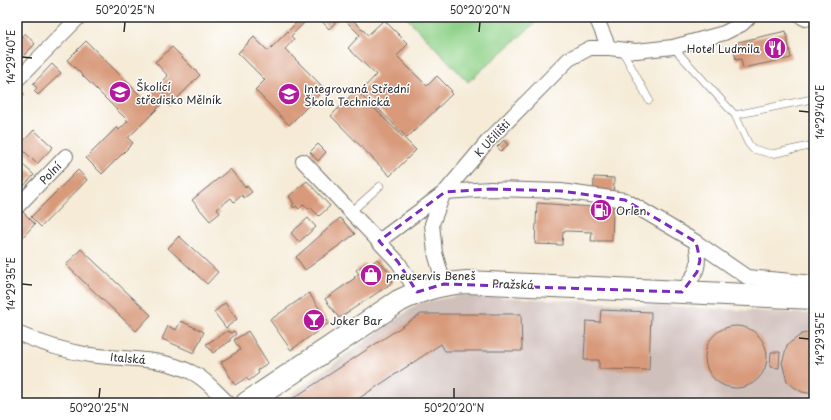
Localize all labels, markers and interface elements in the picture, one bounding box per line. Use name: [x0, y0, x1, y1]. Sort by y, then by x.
text: 50°20'25"N: [95, 2, 155, 17]
text: 50°20'20"N: [450, 2, 510, 17]
text: 14°29'40"E: [3, 30, 18, 84]
restaurant icon: Hotel Ludmila: [762, 35, 788, 61]
place label: Hotel Ludmila: [687, 40, 760, 57]
place label: Školící středisko Mělník: [136, 78, 222, 108]
school or university icon: Školící středisko Mělník: [107, 79, 133, 105]
place label: Integrovaná Střední Škola Technická: [304, 80, 410, 110]
school or university icon: Integrovaná Střední Škola Technická: [276, 81, 302, 107]
text: 14°29'40"E: [812, 85, 827, 139]
street label: K Učilišti: [470, 115, 514, 161]
street label: Polní: [35, 158, 65, 188]
fuel station icon: Orlen: [588, 197, 614, 223]
place label: Orlen: [616, 202, 647, 219]
text: 14°29'35"E: [3, 257, 18, 311]
shop icon: pneuservis Beneš: [358, 262, 384, 288]
place label: pneuservis Beneš: [386, 267, 475, 284]
street label: Pražská: [492, 275, 534, 293]
bar icon: Joker Bar: [301, 307, 327, 333]
place label: Joker Bar: [330, 312, 382, 329]
text: 14°29'35"E: [812, 312, 827, 366]
street label: Italská: [109, 348, 147, 368]
text: 50°20'25"N: [69, 400, 129, 415]
text: 50°20'20"N: [424, 400, 484, 415]

